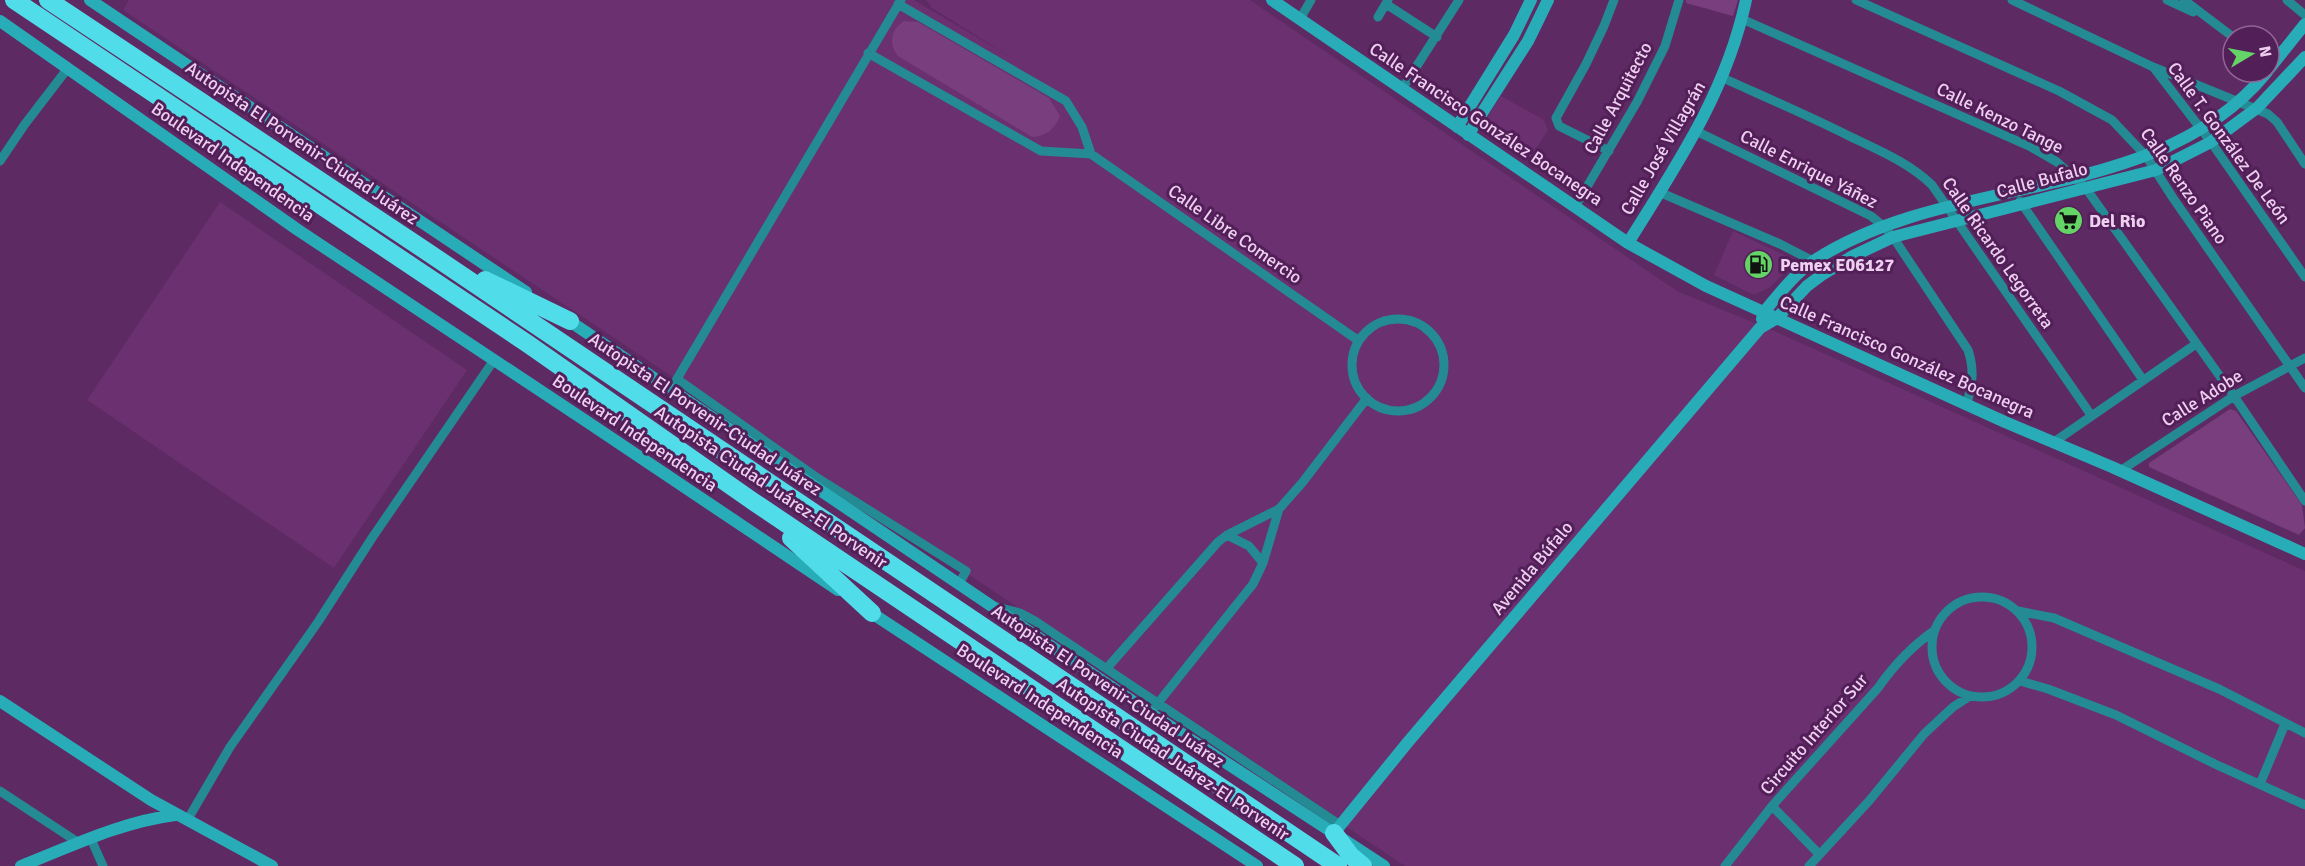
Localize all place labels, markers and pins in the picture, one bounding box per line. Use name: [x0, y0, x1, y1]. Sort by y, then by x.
supermarket icon: Del Rio: [2052, 205, 2084, 237]
place label: Del Rio: [2089, 210, 2145, 232]
fuel station icon: Pemex E06127: [1743, 249, 1775, 281]
place label: Pemex E06127: [1780, 254, 1894, 276]

